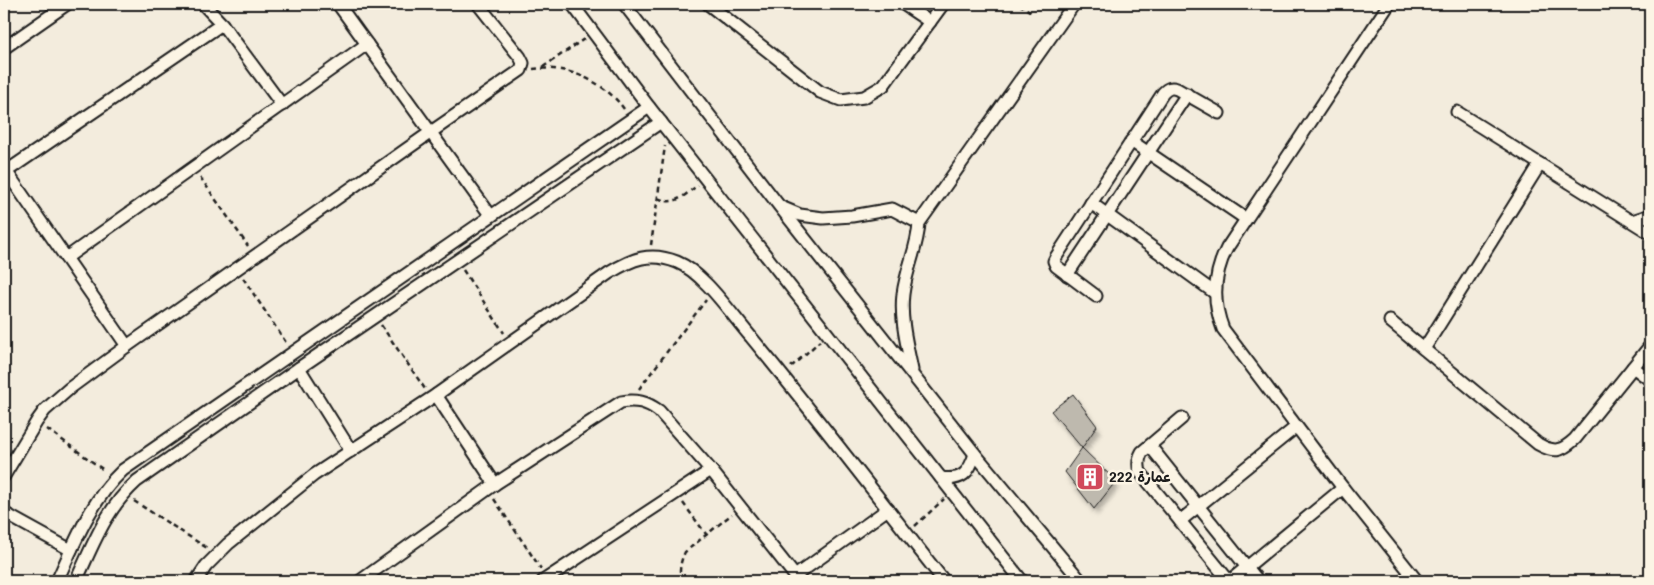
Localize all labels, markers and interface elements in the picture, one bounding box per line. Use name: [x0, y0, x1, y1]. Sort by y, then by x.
building icon: عمارة 222: [1075, 462, 1105, 492]
place label: عمارة 222: [1109, 467, 1172, 486]

